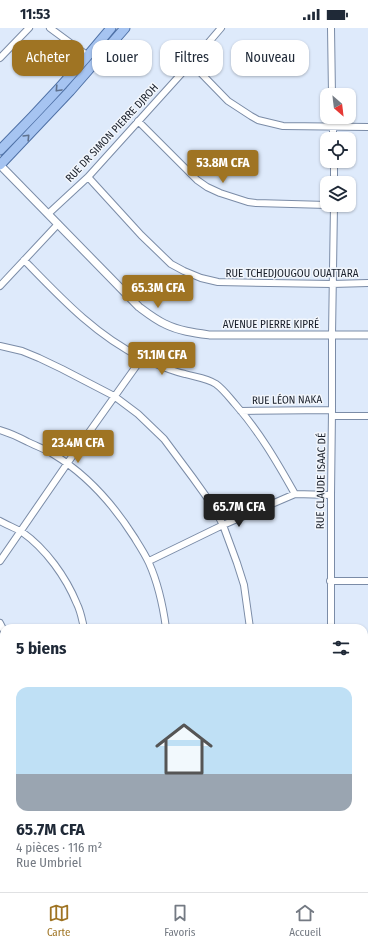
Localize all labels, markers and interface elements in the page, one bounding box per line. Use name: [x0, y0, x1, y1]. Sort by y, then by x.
text: 11:53: [20, 5, 50, 23]
chip: Acheter: [12, 40, 84, 76]
chip: Louer: [92, 40, 152, 76]
chip: Filtres: [160, 40, 223, 76]
chip: Nouveau: [231, 40, 309, 76]
street label: RUE DR SIMON PIERRE DJROH: [63, 81, 161, 185]
one-way arrow: [55, 84, 63, 92]
north arrow: [320, 88, 356, 124]
map controls: [320, 88, 356, 212]
button: locate: [320, 132, 356, 168]
one-way arrow: [22, 134, 29, 141]
pin: 53.8M CFA: [177, 150, 269, 184]
text: 53.8M CFA: [196, 155, 250, 170]
button: layers: [320, 176, 356, 212]
street label: RUE TCHEDJOUGOU OUATTARA: [226, 267, 359, 280]
pin: 65.3M CFA: [112, 275, 204, 309]
text: 65.3M CFA: [131, 280, 185, 295]
street label: AVENUE PIERRE KIPRÉ: [223, 317, 319, 331]
pin: 51.1M CFA: [116, 342, 208, 376]
text: 51.1M CFA: [137, 347, 187, 362]
street label: RUE LÉON NAKA: [252, 392, 322, 407]
pin: 23.4M CFA: [32, 430, 124, 464]
street label: RUE CLAUDE ISAAC DÉ: [313, 433, 328, 529]
text: 23.4M CFA: [52, 435, 104, 450]
pin: 65.7M CFA: [193, 494, 285, 528]
text: 65.7M CFA: [213, 499, 265, 514]
icon: filters: [330, 637, 352, 659]
text: 5 biens: [16, 638, 67, 659]
icon: home: [148, 713, 220, 785]
text: 65.7M CFA: [16, 819, 85, 840]
text: 4 pièces · 116 m²: [16, 840, 102, 855]
text: Rue Umbriel: [16, 855, 82, 870]
tab: Carte: [47, 902, 70, 939]
tab: Favoris: [164, 902, 196, 939]
tab: Accueil: [289, 902, 321, 939]

